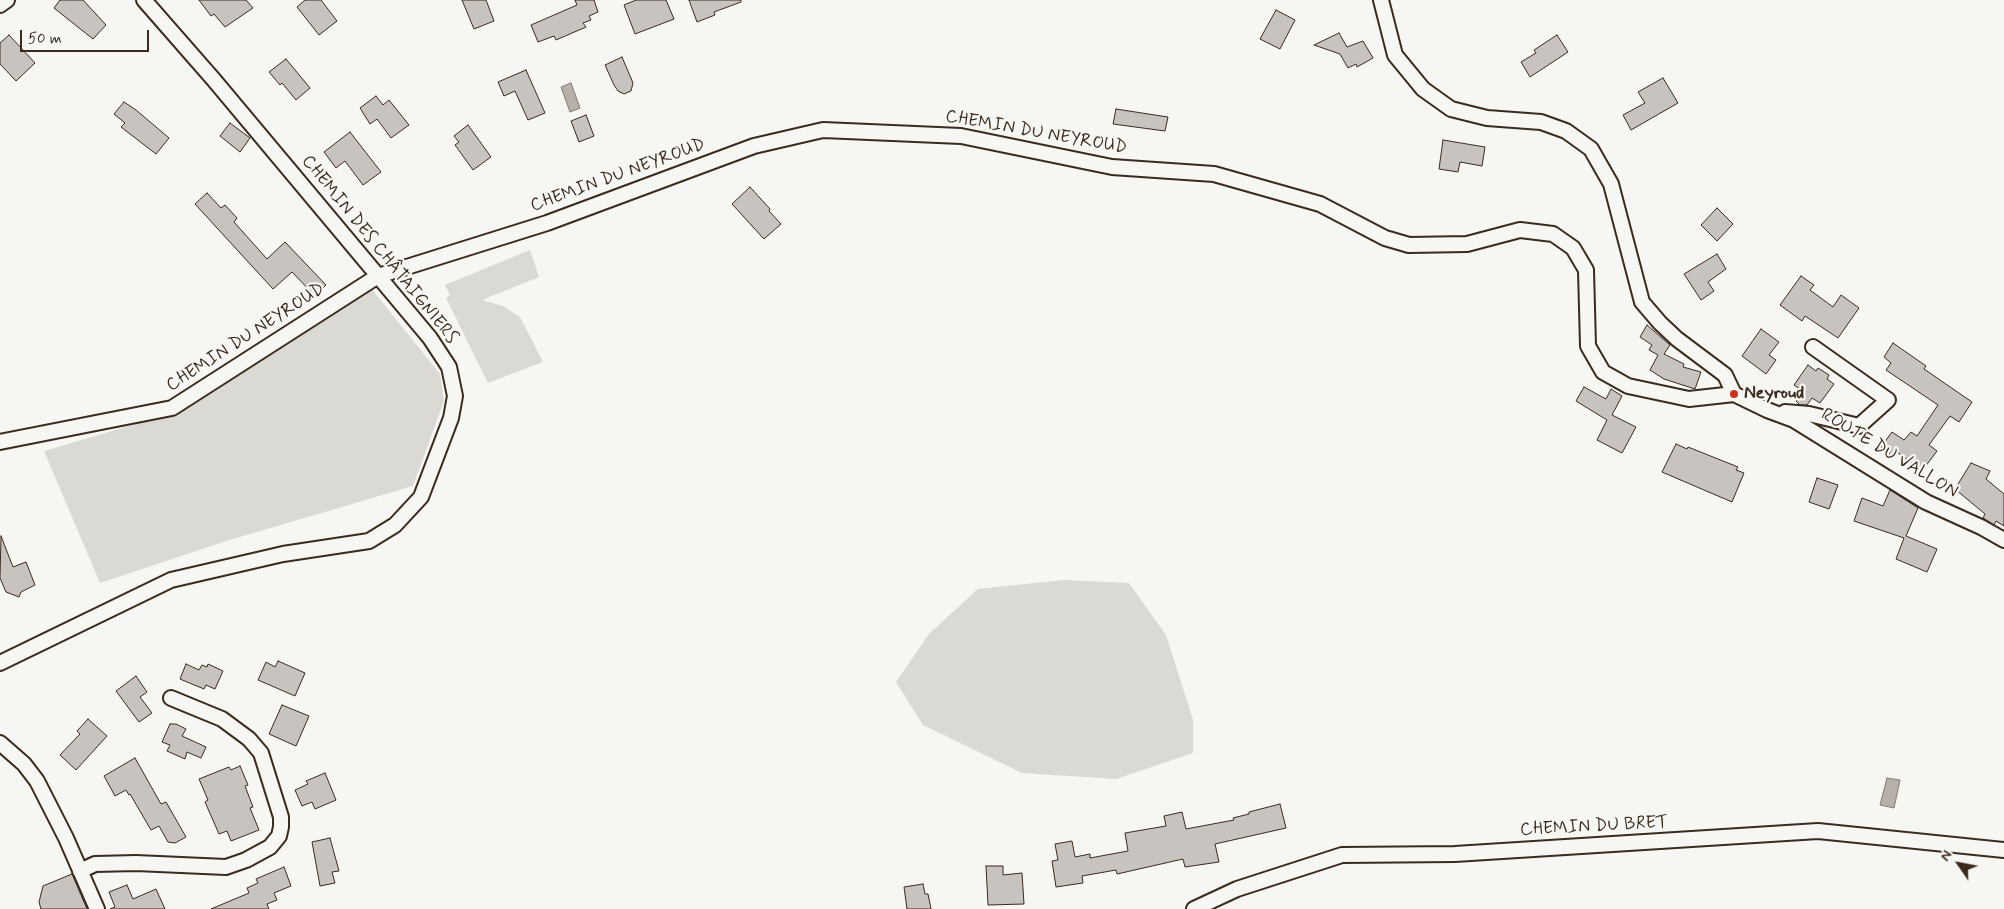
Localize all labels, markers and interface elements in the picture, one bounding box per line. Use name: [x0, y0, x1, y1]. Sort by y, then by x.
scale bar: [22, 20, 151, 52]
text: 50 m: [28, 29, 62, 49]
street label: CHEMIN DU NEYROUD: [943, 106, 1129, 160]
street label: CHEMIN DU NEYROUD: [528, 134, 708, 218]
street label: CHEMIN DES CHÂTAIGNIERS: [296, 151, 462, 349]
street label: CHEMIN DU NEYROUD: [163, 279, 329, 397]
place label: Neyroud: [1744, 383, 1804, 405]
marker: Neyroud: [1728, 388, 1740, 400]
street label: ROUTE DU VALLON: [1817, 405, 1961, 503]
street label: CHEMIN DU BRET: [1519, 812, 1669, 842]
north arrow: [1934, 839, 1984, 889]
text: N: [1936, 847, 1957, 865]

